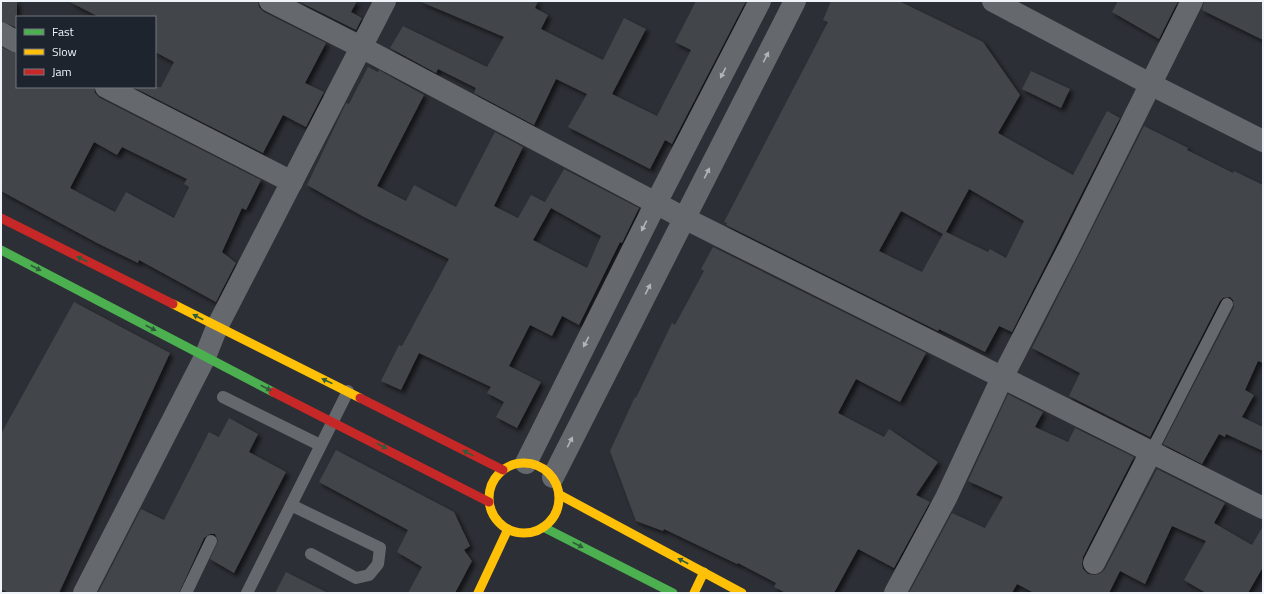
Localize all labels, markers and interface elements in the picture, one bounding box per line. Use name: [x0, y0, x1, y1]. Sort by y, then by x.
legend: [16, 16, 156, 88]
text: Fast: [52, 22, 75, 41]
text: Slow: [52, 42, 77, 61]
one-way arrow: [763, 51, 769, 63]
text: Jam: [52, 62, 72, 81]
one-way arrow: [719, 67, 726, 79]
one-way arrow: [704, 167, 710, 178]
one-way arrow: [641, 220, 647, 232]
one-way arrow: [76, 255, 88, 262]
one-way arrow: [30, 265, 41, 271]
one-way arrow: [645, 283, 651, 294]
one-way arrow: [192, 314, 204, 320]
one-way arrow: [145, 325, 156, 332]
one-way arrow: [583, 337, 589, 348]
one-way arrow: [321, 378, 333, 384]
one-way arrow: [261, 384, 272, 391]
one-way arrow: [567, 436, 574, 448]
one-way arrow: [377, 443, 388, 450]
one-way arrow: [462, 449, 474, 456]
one-way arrow: [572, 542, 584, 548]
one-way arrow: [677, 558, 689, 565]

